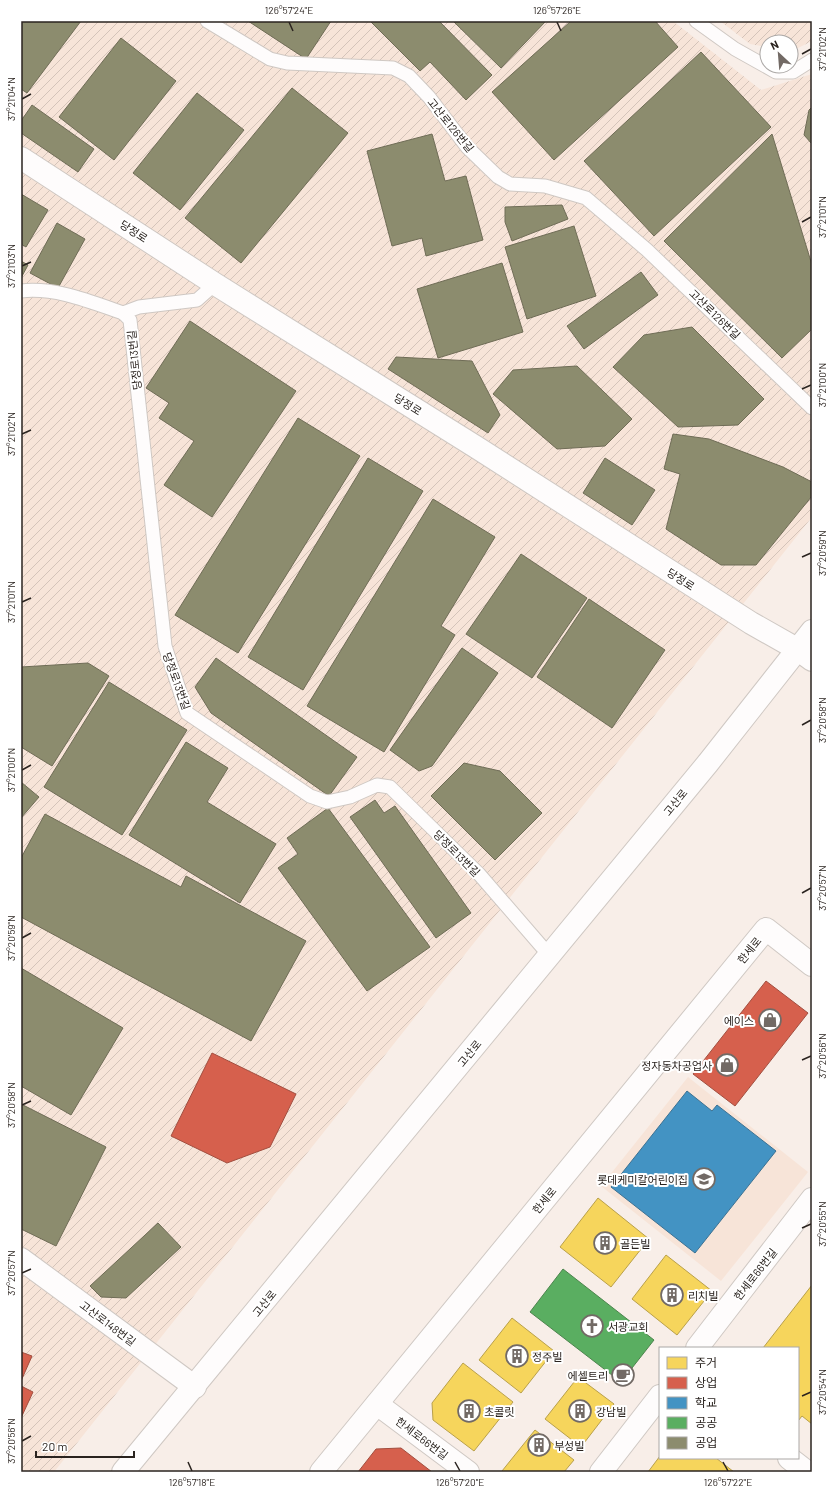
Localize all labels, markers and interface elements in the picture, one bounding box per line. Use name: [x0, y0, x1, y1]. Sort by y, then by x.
text: 126°57'24"E: [265, 4, 313, 16]
text: 126°57'26"E: [533, 4, 581, 16]
text: 37°21'02"N: [816, 27, 828, 71]
north arrow: [759, 34, 799, 74]
text: N: [768, 37, 781, 52]
text: 37°21'04"N: [5, 77, 17, 121]
street label: 고산로126번길: [425, 95, 477, 155]
text: 37°21'01"N: [816, 196, 828, 238]
street label: 당정로: [118, 217, 150, 245]
text: 37°21'03"N: [5, 244, 17, 288]
street label: 고산로126번길: [687, 286, 743, 342]
street label: 당정로13번길: [124, 329, 144, 391]
text: 37°21'00"N: [816, 363, 828, 407]
street label: 당정로: [392, 390, 424, 418]
text: 37°21'02"N: [5, 412, 17, 456]
text: 37°20'59"N: [816, 530, 828, 576]
street label: 당정로: [665, 565, 697, 593]
text: 37°21'01"N: [5, 581, 17, 623]
street label: 당정로13번길: [161, 651, 193, 711]
text: 37°20'58"N: [816, 697, 828, 743]
text: 37°21'00"N: [5, 748, 17, 792]
street label: 고산로: [660, 786, 690, 818]
street label: 당정로13번길: [431, 827, 483, 879]
text: 37°20'57"N: [816, 865, 828, 911]
text: 37°20'59"N: [5, 915, 17, 961]
street label: 한세로: [734, 934, 764, 966]
shop icon: 에이스: [757, 1007, 783, 1033]
place label: 에이스: [724, 1014, 754, 1027]
text: 37°20'56"N: [816, 1033, 828, 1079]
street label: 고산로: [454, 1037, 484, 1069]
shop icon: 정자동차공업사: [714, 1052, 740, 1078]
place label: 정자동차공업사: [641, 1059, 712, 1072]
text: 37°20'58"N: [5, 1082, 17, 1128]
school or university icon: 롯데케미칼어린이집: [691, 1166, 717, 1192]
place label: 롯데케미칼어린이집: [597, 1173, 688, 1186]
street label: 한세로: [529, 1184, 559, 1216]
text: 37°20'55"N: [816, 1201, 828, 1247]
building icon: 골든빌: [592, 1230, 618, 1256]
place label: 골든빌: [620, 1237, 650, 1250]
street label: 한세로66번길: [731, 1246, 779, 1302]
text: 37°20'57"N: [5, 1250, 17, 1296]
building icon: 리치빌: [659, 1282, 685, 1308]
street label: 고산로: [249, 1287, 279, 1319]
place label: 리치빌: [688, 1289, 718, 1302]
street label: 고산로148번길: [78, 1298, 138, 1348]
church icon: 서광교회: [579, 1313, 605, 1339]
place label: 서광교회: [608, 1320, 648, 1333]
building icon: 정주빌: [504, 1343, 530, 1369]
legend: [659, 1347, 799, 1459]
place label: 정주빌: [532, 1350, 562, 1363]
text: 주거: [695, 1355, 717, 1369]
cafe icon: 에셀트리: [610, 1362, 636, 1388]
place label: 에셀트리: [568, 1369, 608, 1382]
text: 37°20'54"N: [816, 1369, 828, 1415]
text: 상업: [695, 1375, 717, 1389]
text: 학교: [695, 1395, 717, 1409]
building icon: 초콜릿: [456, 1398, 482, 1424]
building icon: 강남빌: [567, 1398, 593, 1424]
place label: 초콜릿: [484, 1405, 514, 1418]
place label: 강남빌: [596, 1405, 626, 1418]
street label: 한세로66번길: [393, 1414, 451, 1462]
text: 공공: [695, 1415, 717, 1429]
text: 37°20'56"N: [5, 1418, 17, 1464]
building icon: 부성빌: [526, 1432, 552, 1458]
scale bar: [36, 1433, 134, 1459]
text: 공업: [695, 1435, 717, 1449]
text: 20 m: [42, 1439, 68, 1453]
place label: 부성빌: [554, 1439, 584, 1452]
text: 126°57'18"E: [169, 1476, 215, 1488]
text: 126°57'20"E: [436, 1476, 484, 1488]
text: 126°57'22"E: [704, 1476, 752, 1488]

